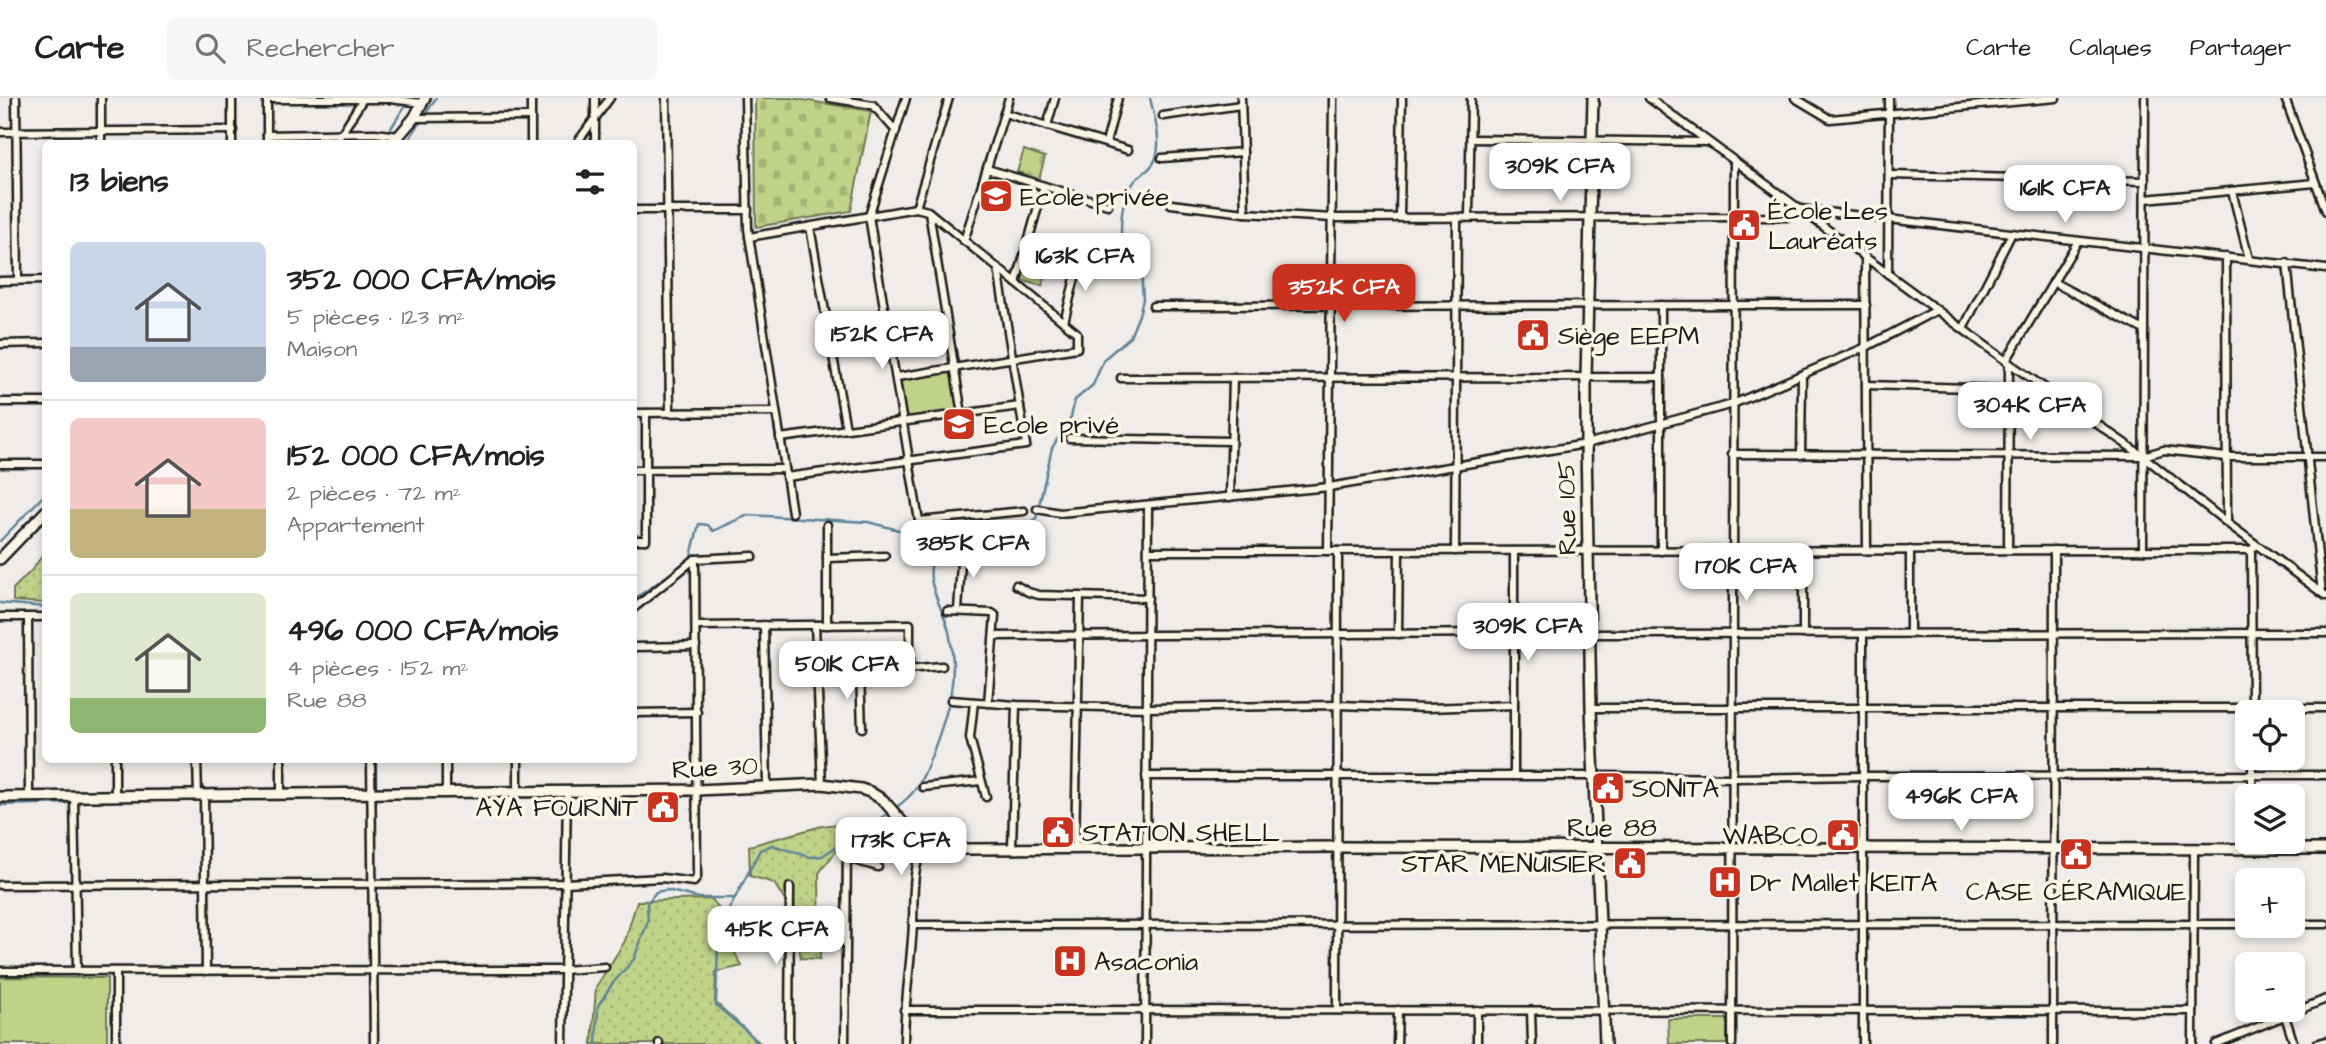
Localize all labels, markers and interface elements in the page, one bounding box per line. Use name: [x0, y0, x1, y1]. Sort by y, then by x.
search box: [167, 17, 657, 80]
text: Carte: [35, 25, 125, 71]
icon: search: [191, 29, 229, 67]
text: Rechercher: [247, 30, 395, 66]
text: Carte: [1966, 31, 2031, 65]
text: Calques: [2069, 31, 2152, 65]
text: Partager: [2190, 31, 2291, 65]
pin: 309K CFA: [1488, 144, 1632, 203]
text: 309K CFA: [1505, 150, 1615, 182]
text: 13 biens: [70, 161, 169, 203]
icon: filters: [571, 163, 609, 201]
pin: 161K CFA: [1993, 166, 2137, 225]
text: 161K CFA: [2020, 172, 2110, 204]
school or university icon: Ecole privée: [977, 177, 1015, 215]
place label: Ecole privée: [1020, 179, 1169, 215]
place label: École Les Lauréats: [1768, 193, 1888, 259]
public building icon: École Les Lauréats: [1725, 206, 1763, 244]
pin: 163K CFA: [1013, 234, 1157, 293]
text: 163K CFA: [1035, 240, 1135, 272]
text: 352 000 CFA/mois: [287, 259, 556, 301]
pin: 352K CFA: [1272, 264, 1416, 324]
icon: home: [126, 270, 210, 354]
text: 352K CFA: [1288, 271, 1400, 303]
text: 5 pièces · 123 m²: [287, 301, 465, 333]
pin: 152K CFA: [810, 312, 954, 371]
public building icon: Siège EEPM: [1514, 316, 1552, 354]
text: 152K CFA: [831, 318, 933, 350]
place label: Siège EEPM: [1558, 318, 1699, 356]
text: Maison: [287, 333, 357, 365]
pin: 304K CFA: [1958, 382, 2102, 442]
text: 304K CFA: [1974, 389, 2086, 421]
school or university icon: Ecole privé: [940, 405, 978, 443]
place label: Ecole privé: [984, 407, 1119, 443]
text: 152 000 CFA/mois: [287, 435, 545, 477]
icon: home: [126, 446, 210, 530]
street label: Rue 105: [1548, 460, 1586, 555]
text: 2 pièces · 72 m²: [287, 477, 461, 509]
text: Appartement: [287, 509, 425, 541]
pin: 385K CFA: [901, 520, 1045, 580]
text: 385K CFA: [917, 527, 1029, 559]
pin: 170K CFA: [1674, 544, 1818, 603]
text: 170K CFA: [1695, 550, 1797, 582]
pin: 309K CFA: [1456, 603, 1600, 663]
text: 496 000 CFA/mois: [287, 610, 559, 652]
text: 309K CFA: [1473, 610, 1583, 642]
icon: home: [126, 621, 210, 705]
pin: 501K CFA: [775, 642, 919, 701]
text: 501K CFA: [795, 648, 899, 680]
text: 4 pièces · 152 m²: [287, 652, 469, 684]
text: Rue 88: [287, 684, 367, 716]
map controls: [2235, 700, 2305, 1022]
button: locate: [2235, 700, 2305, 770]
street label: Rue 30: [671, 748, 759, 788]
public building icon: SONITA: [1589, 769, 1627, 807]
place label: SONITA: [1632, 771, 1720, 807]
pin: 496K CFA: [1889, 774, 2033, 833]
text: 496K CFA: [1904, 780, 2018, 812]
button: layers: [2235, 784, 2305, 854]
public building icon: AYA FOURNIT: [644, 788, 682, 826]
place label: AYA FOURNIT: [475, 790, 639, 826]
street label: Rue 88: [1567, 810, 1657, 846]
public building icon: STATION SHELL: [1039, 813, 1077, 851]
place label: STATION SHELL: [1082, 815, 1280, 851]
public building icon: WABCO: [1824, 816, 1862, 854]
pin: 173K CFA: [829, 818, 973, 877]
place label: WABCO: [1723, 818, 1818, 854]
text: 173K CFA: [852, 824, 950, 856]
public building icon: CASE CÉRAMIQUE: [2057, 835, 2095, 873]
public building icon: STAR MENUISIER: [1611, 844, 1649, 882]
place label: STAR MENUISIER: [1401, 846, 1606, 882]
hospital icon: Dr Mallet KEITA: [1706, 863, 1744, 901]
place label: Dr Mallet KEITA: [1750, 865, 1938, 901]
button: +: [2235, 868, 2305, 938]
place label: CASE CÉRAMIQUE: [1966, 874, 2186, 910]
pin: 415K CFA: [704, 906, 848, 966]
text: 415K CFA: [724, 913, 828, 945]
hospital icon: Asaconia: [1051, 942, 1089, 980]
place label: Asaconia: [1094, 944, 1198, 980]
button: −: [2235, 952, 2305, 1022]

